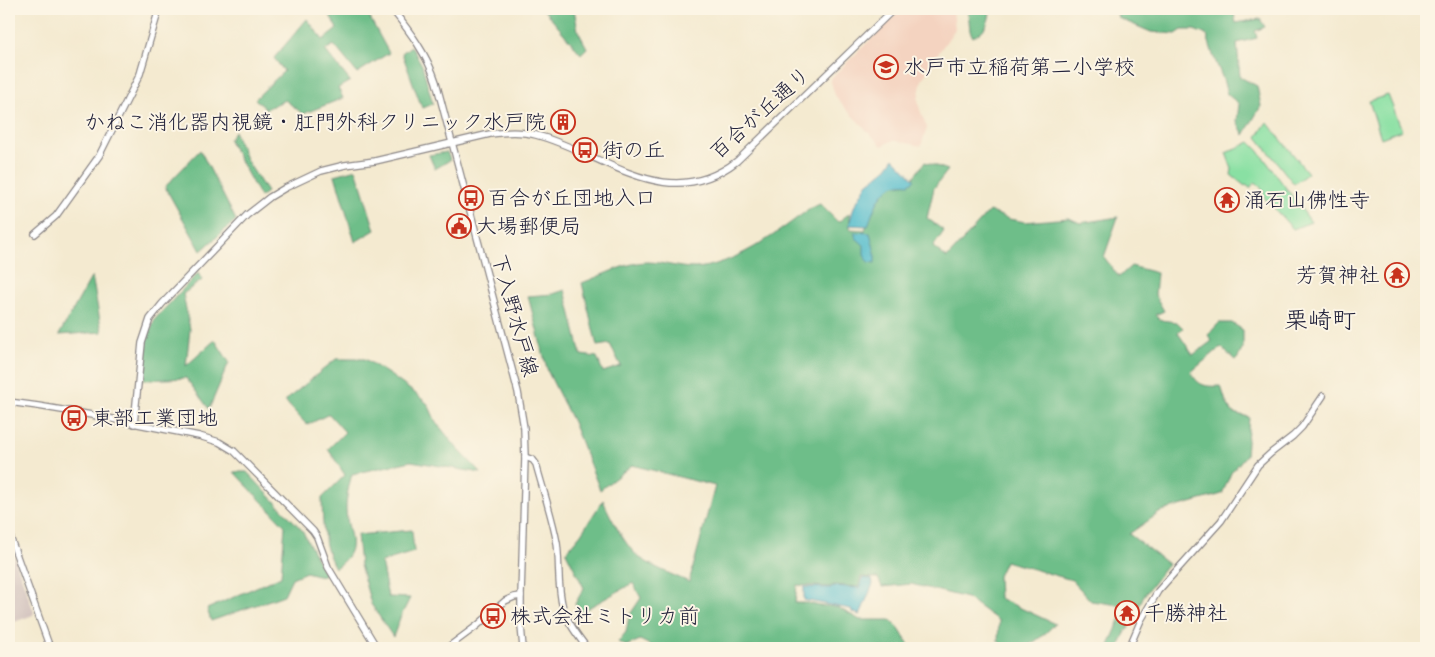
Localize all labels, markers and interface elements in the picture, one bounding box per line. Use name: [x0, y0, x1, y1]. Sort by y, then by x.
school or university icon: 水戸市立稲荷第二小学校: [873, 54, 899, 80]
place label: 水戸市立稲荷第二小学校: [904, 54, 1135, 80]
street label: 百合が丘通り: [704, 61, 816, 165]
place label: かねこ消化器内視鏡・肛門外科クリニック水戸院: [84, 109, 546, 135]
building icon: かねこ消化器内視鏡・肛門外科クリニック水戸院: [550, 109, 576, 135]
bus stop icon: 街の丘: [572, 137, 598, 163]
place label: 街の丘: [602, 137, 665, 163]
bus stop icon: 百合が丘団地入口: [458, 185, 484, 211]
place label: 百合が丘団地入口: [488, 185, 656, 211]
temple icon: 涌石山佛性寺: [1214, 187, 1240, 213]
place label: 涌石山佛性寺: [1244, 187, 1370, 213]
public building icon: 大場郵便局: [446, 213, 472, 239]
place label: 大場郵便局: [476, 213, 581, 239]
street label: 下入野水戸線: [486, 251, 544, 379]
place label: 芳賀神社: [1296, 262, 1380, 288]
temple icon: 芳賀神社: [1384, 262, 1410, 288]
district label: 栗崎町: [1284, 305, 1356, 335]
bus stop icon: 東部工業団地: [61, 405, 87, 431]
place label: 東部工業団地: [92, 405, 218, 431]
temple icon: 千勝神社: [1114, 600, 1140, 626]
place label: 千勝神社: [1144, 600, 1228, 626]
bus stop icon: 株式会社ミトリカ前: [480, 603, 506, 629]
place label: 株式会社ミトリカ前: [510, 603, 699, 629]

